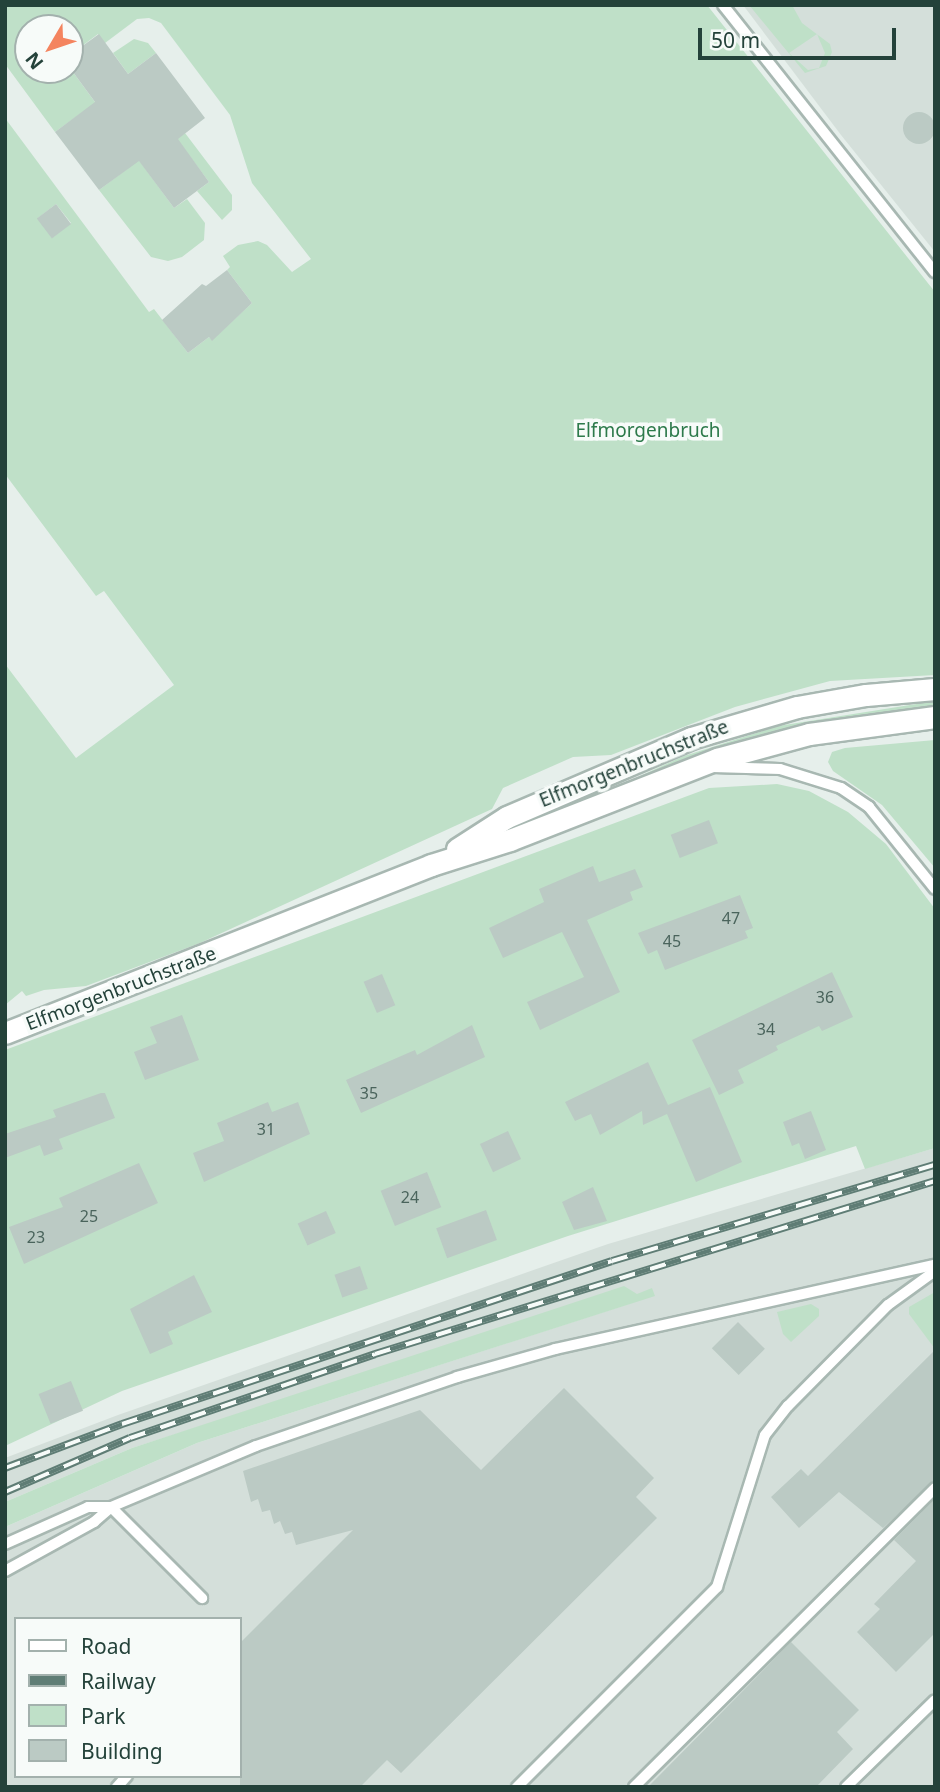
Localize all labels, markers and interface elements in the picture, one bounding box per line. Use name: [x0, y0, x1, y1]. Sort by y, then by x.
north arrow: [14, 14, 84, 84]
scale bar: [702, 14, 900, 58]
text: 50 m: [711, 26, 760, 54]
text: N: [19, 47, 49, 75]
park label: Elfmorgenbruch: [575, 420, 721, 442]
street label: Elfmorgenbruchstraße: [536, 716, 732, 812]
house number: 47: [722, 908, 740, 928]
house number: 45: [663, 931, 681, 951]
street label: Elfmorgenbruchstraße: [23, 942, 219, 1036]
house number: 36: [816, 987, 834, 1007]
house number: 34: [757, 1019, 775, 1039]
house number: 35: [360, 1083, 378, 1103]
house number: 31: [257, 1119, 275, 1139]
house number: 24: [401, 1187, 419, 1207]
house number: 25: [80, 1206, 98, 1226]
house number: 23: [27, 1227, 45, 1247]
legend: [14, 1617, 242, 1778]
text: Road: [81, 1632, 131, 1660]
text: Railway: [81, 1667, 156, 1695]
text: Park: [81, 1702, 125, 1730]
text: Building: [81, 1737, 163, 1765]

